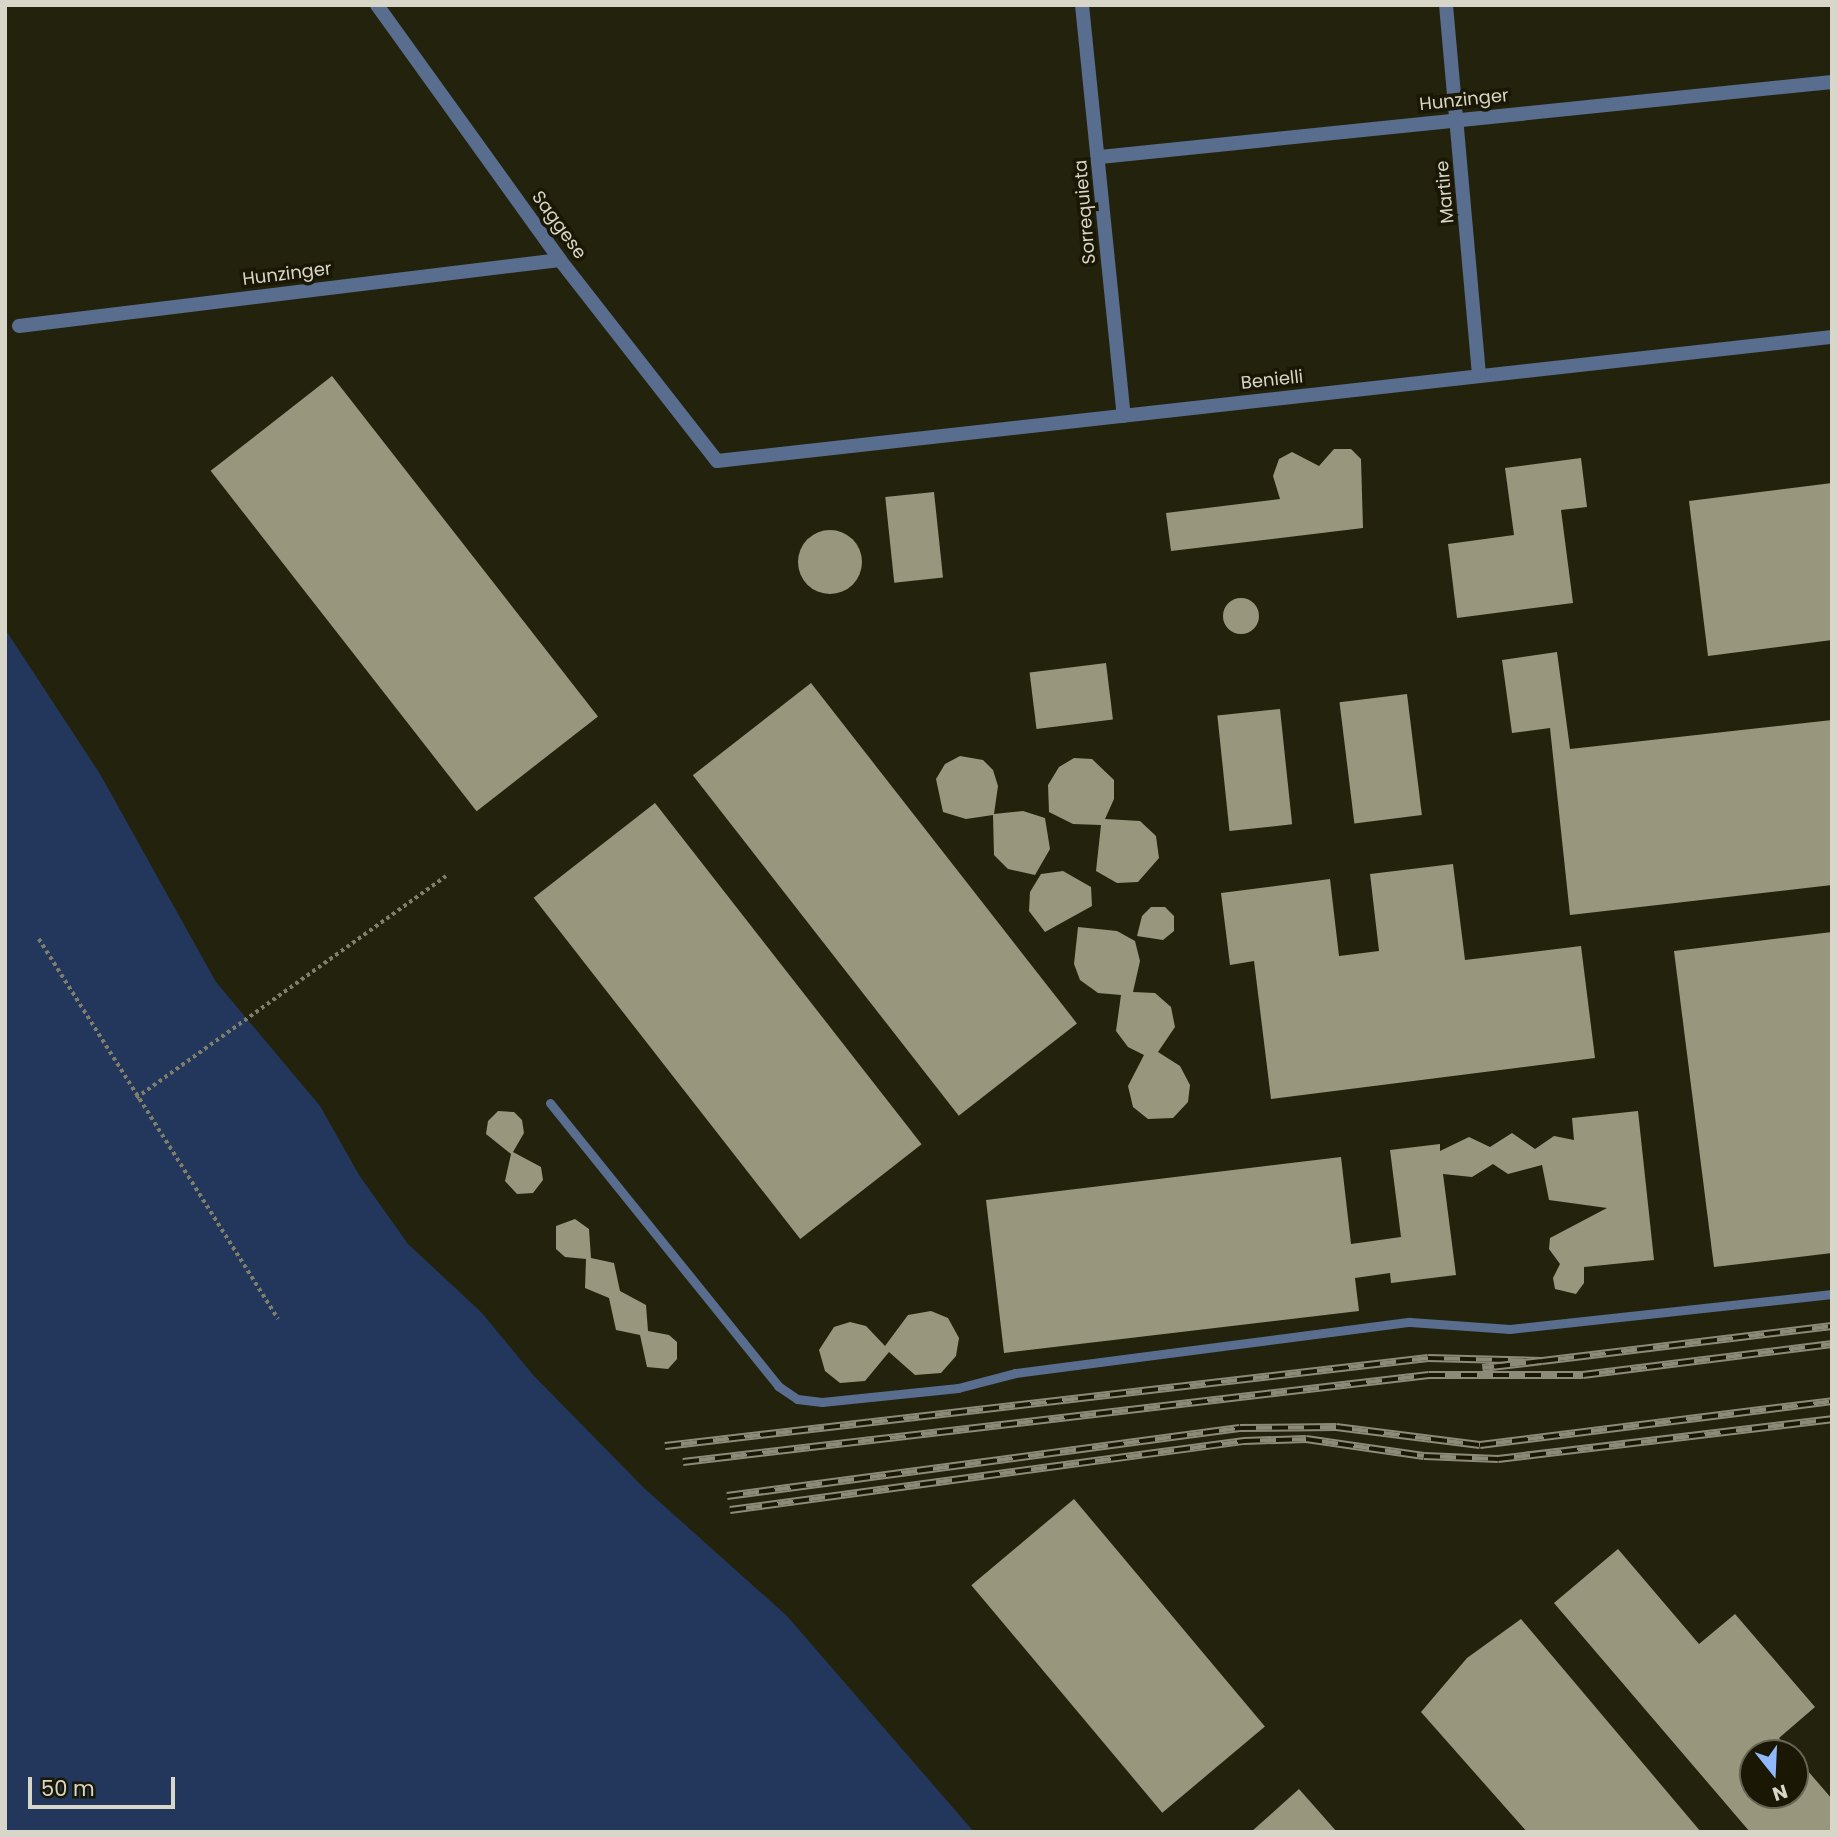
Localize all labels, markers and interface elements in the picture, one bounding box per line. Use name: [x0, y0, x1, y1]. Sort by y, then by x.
street label: Hunzinger: [1418, 85, 1510, 115]
street label: Sorrequieta: [1070, 159, 1100, 265]
street label: Martire: [1431, 160, 1459, 224]
street label: Saggese: [527, 187, 591, 263]
street label: Hunzinger: [241, 258, 333, 290]
street label: Benielli: [1240, 366, 1304, 394]
north arrow: [1739, 1739, 1809, 1809]
scale bar: [32, 1764, 178, 1808]
text: 50 m: [41, 1774, 95, 1803]
text: N: [1769, 1777, 1791, 1808]

